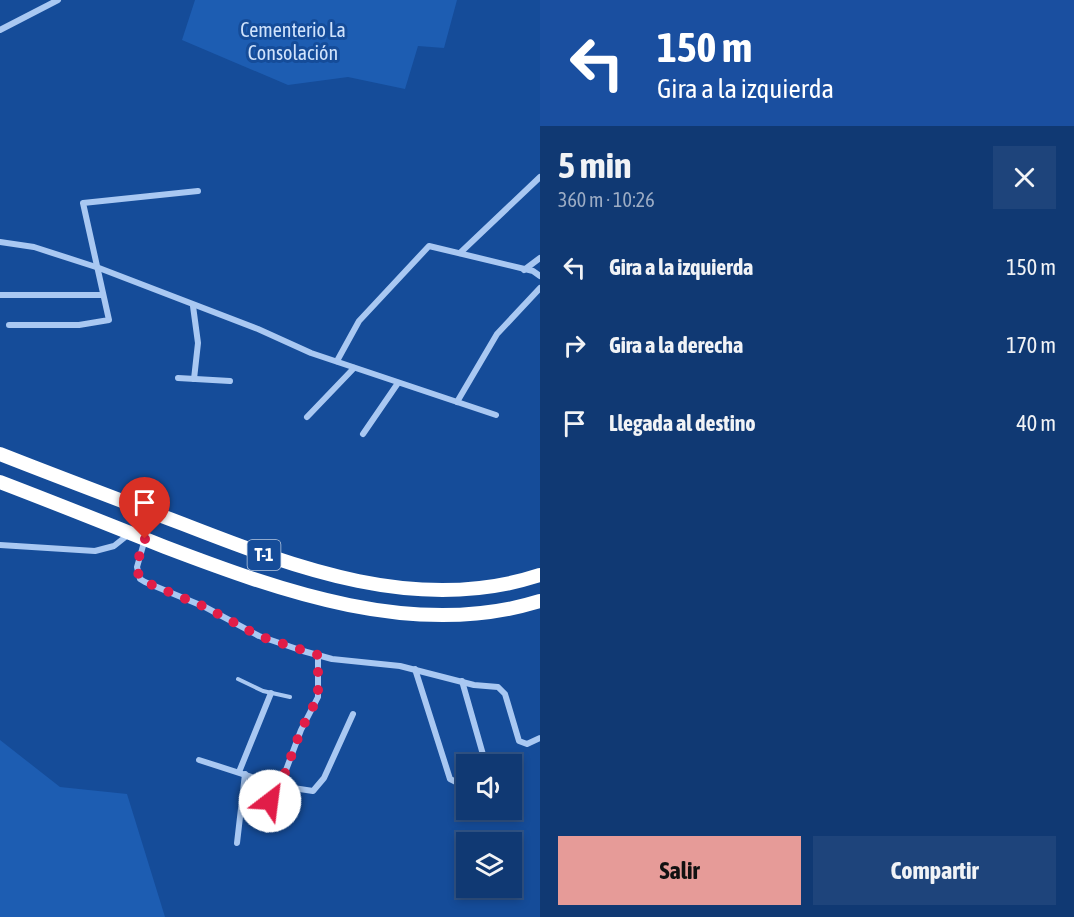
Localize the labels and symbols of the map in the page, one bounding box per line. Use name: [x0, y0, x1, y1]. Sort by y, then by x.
park label: Cementerio La Consolación: [240, 18, 346, 64]
pin: [119, 477, 170, 539]
road number: T-1: [248, 540, 280, 570]
position arrow: [238, 769, 302, 833]

